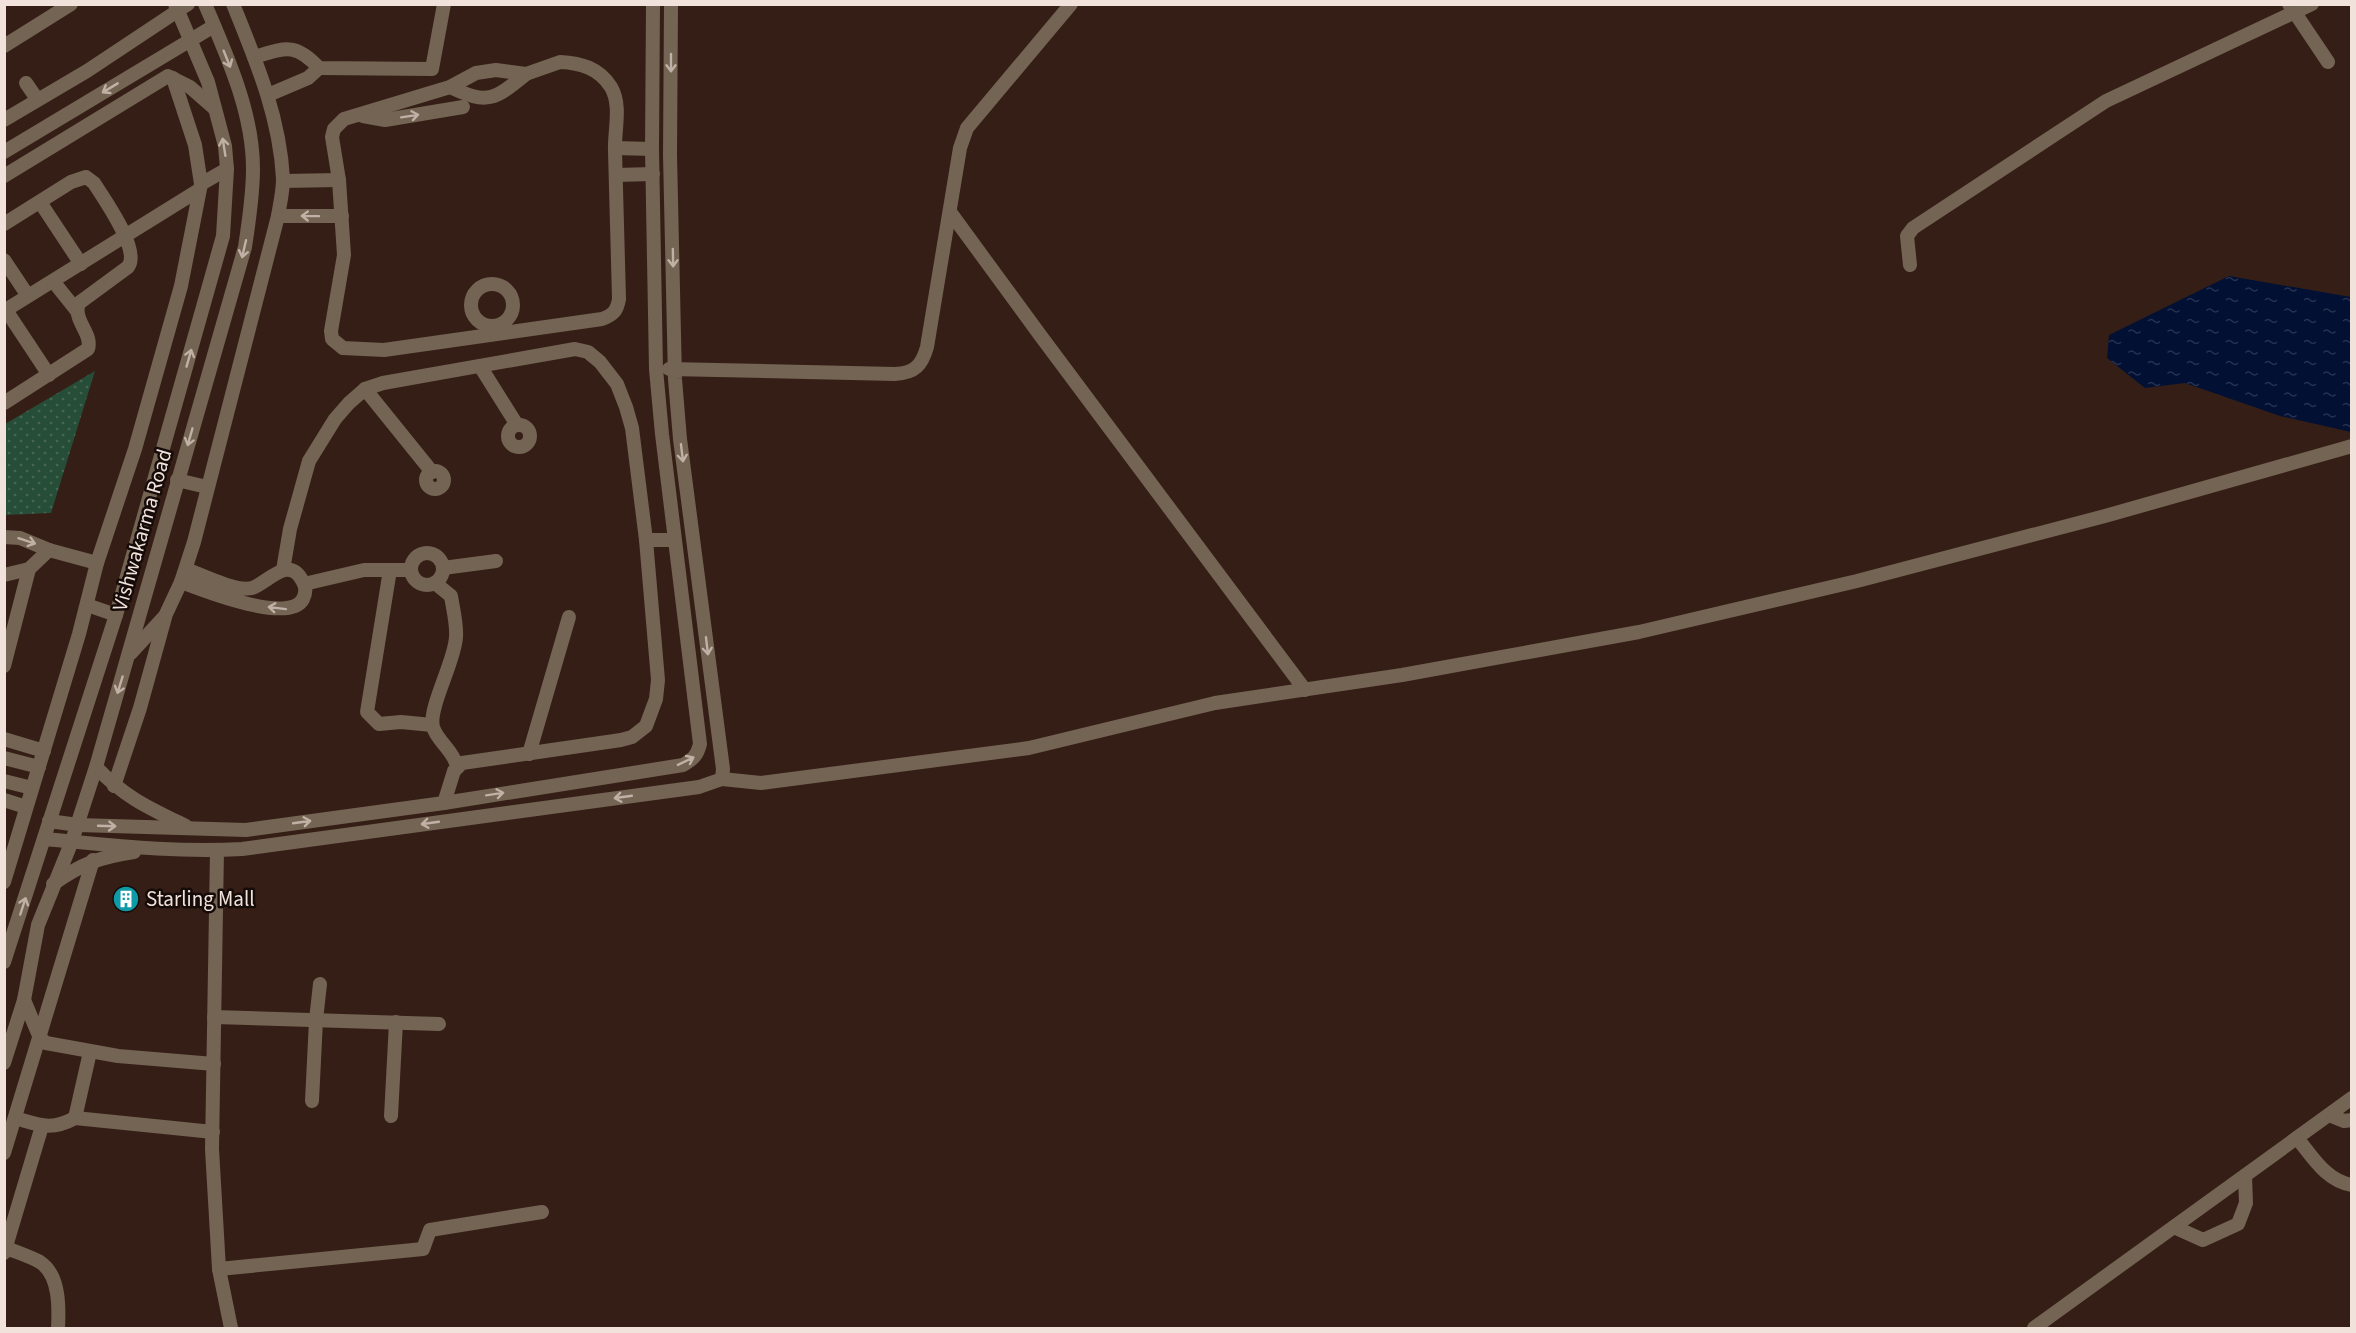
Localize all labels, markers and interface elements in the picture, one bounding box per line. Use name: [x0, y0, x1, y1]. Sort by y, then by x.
one-way arrow: [222, 49, 233, 67]
one-way arrow: [665, 52, 677, 72]
one-way arrow: [102, 83, 119, 95]
one-way arrow: [400, 110, 420, 121]
one-way arrow: [219, 138, 230, 158]
one-way arrow: [300, 210, 320, 222]
one-way arrow: [238, 240, 250, 259]
one-way arrow: [667, 247, 678, 267]
one-way arrow: [184, 349, 195, 368]
one-way arrow: [184, 427, 195, 446]
one-way arrow: [677, 442, 688, 462]
street label: Vishwakarma Road: [105, 446, 179, 614]
one-way arrow: [18, 536, 37, 547]
one-way arrow: [267, 602, 287, 613]
one-way arrow: [702, 636, 713, 655]
one-way arrow: [114, 675, 125, 694]
one-way arrow: [677, 755, 694, 767]
one-way arrow: [484, 789, 504, 800]
one-way arrow: [614, 792, 634, 803]
one-way arrow: [291, 817, 311, 828]
one-way arrow: [421, 817, 441, 828]
one-way arrow: [97, 821, 117, 832]
building icon: Starling Mall: [111, 884, 141, 914]
place label: Starling Mall: [146, 884, 255, 914]
one-way arrow: [18, 897, 29, 916]

